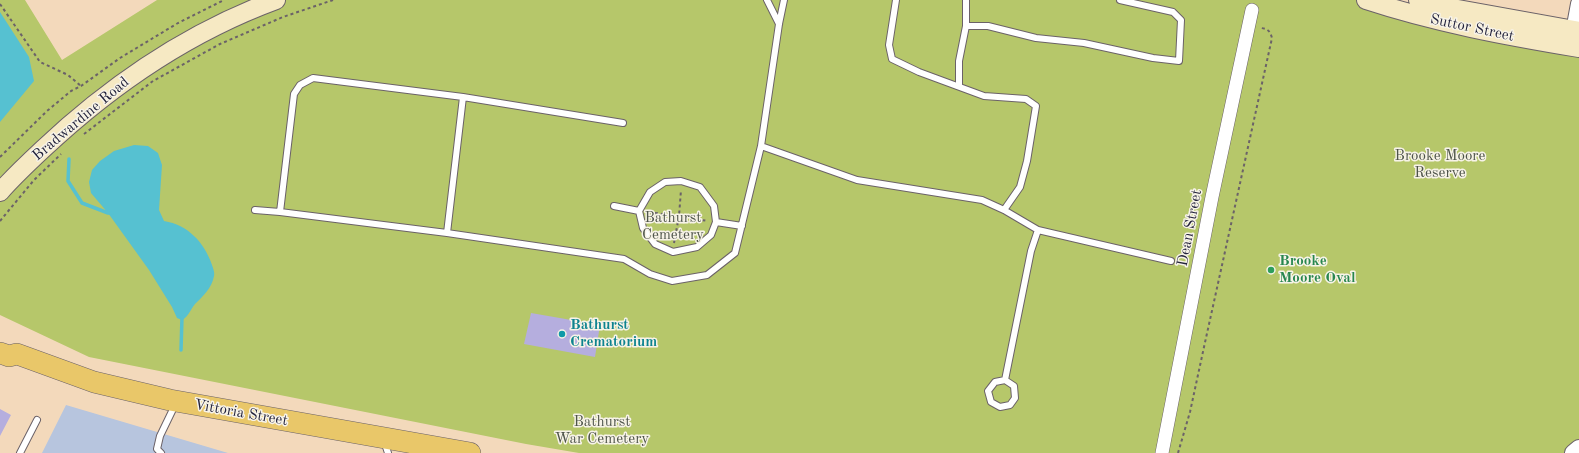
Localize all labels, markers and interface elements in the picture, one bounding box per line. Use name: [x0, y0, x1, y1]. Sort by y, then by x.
street label: Suttor Street: [1428, 10, 1516, 46]
street label: Bradwardine Road: [29, 73, 133, 165]
park label: Brooke Moore Reserve: [1395, 147, 1485, 182]
street label: Dean Street: [1174, 188, 1206, 268]
park label: Bathurst Cemetery: [642, 209, 704, 244]
place label: Brooke Moore Oval: [1279, 252, 1355, 287]
marker: Brooke Moore Oval: [1266, 265, 1276, 275]
place label: Bathurst Crematorium: [570, 316, 657, 351]
marker: Bathurst Crematorium: [557, 329, 567, 339]
street label: Vittoria Street: [193, 396, 289, 430]
park label: Bathurst War Cemetery: [555, 413, 649, 448]

